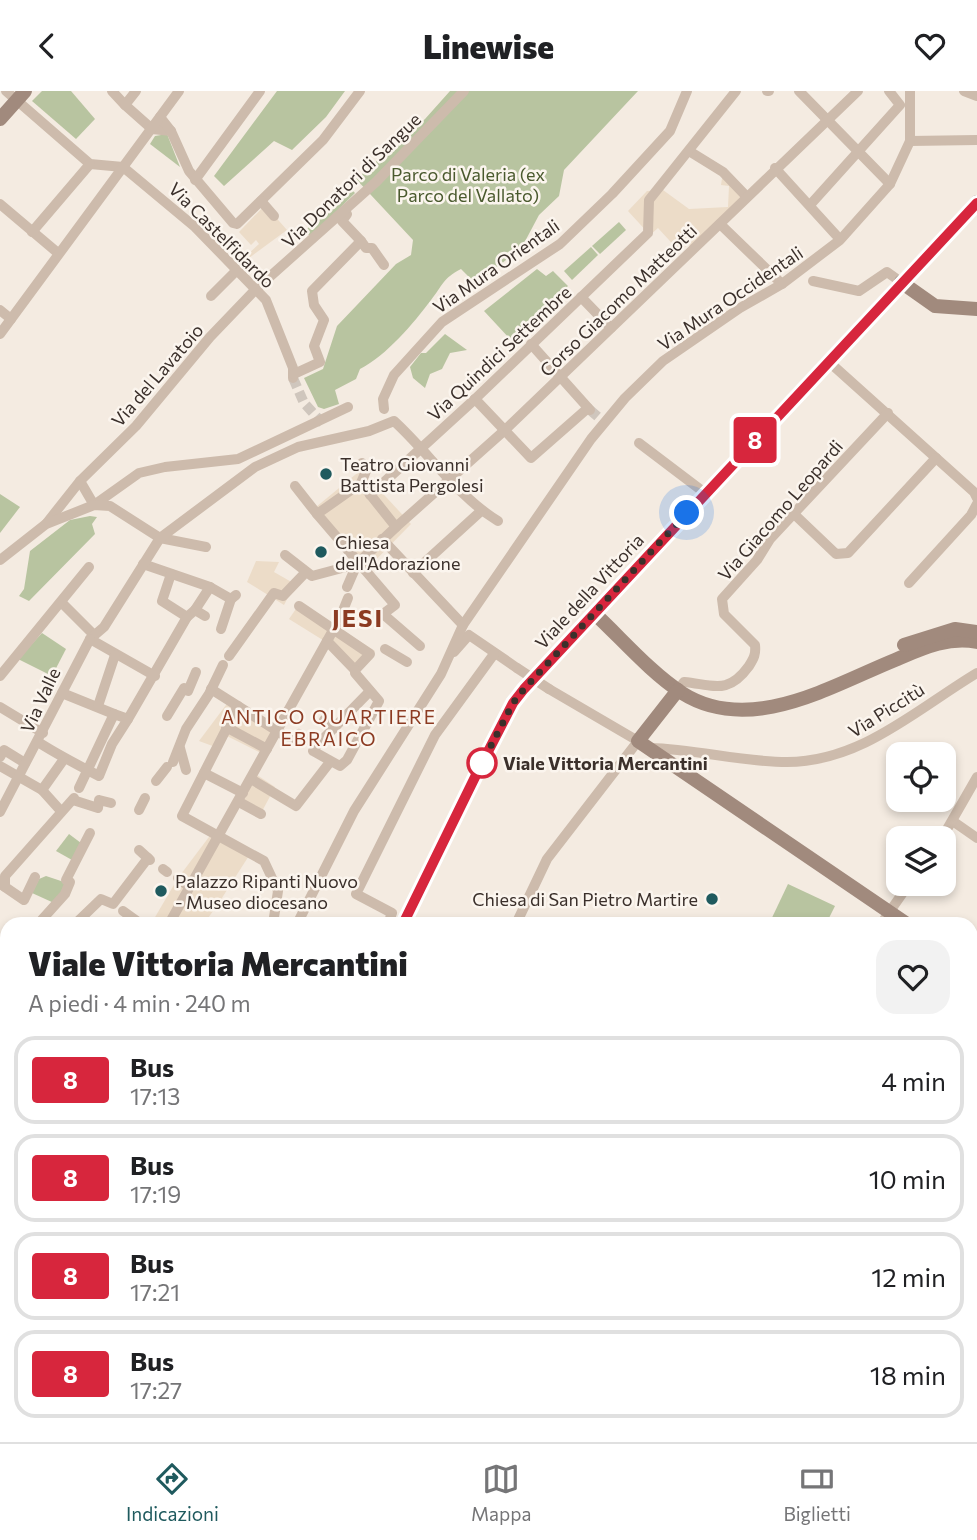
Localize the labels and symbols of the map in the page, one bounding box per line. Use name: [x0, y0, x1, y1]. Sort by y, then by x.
street label: Via Donatori di Sangue: [277, 108, 425, 252]
park label: Parco di Valeria (ex Parco del Vallato): [391, 163, 545, 206]
street label: Via Castelfidardo: [165, 178, 279, 292]
street label: Via Mura Orientali: [429, 214, 563, 318]
street label: Corso Giacomo Matteotti: [535, 219, 701, 381]
street label: Via Mura Occidentali: [653, 241, 807, 355]
street label: Via Quindici Settembre: [423, 281, 575, 425]
street label: Via del Lavatoio: [106, 319, 208, 431]
line badge: 8: [732, 417, 778, 463]
street label: Via Giacomo Leopardi: [713, 435, 847, 585]
place label: Teatro Giovanni Battista Pergolesi: [340, 453, 484, 496]
marker: Teatro Giovanni Battista Pergolesi: [318, 466, 334, 482]
your location: [669, 495, 704, 530]
street label: Viale della Vittoria: [530, 529, 648, 653]
place label: Chiesa dell'Adorazione: [335, 531, 460, 574]
marker: Chiesa dell'Adorazione: [313, 544, 329, 560]
district label: JESI: [332, 603, 384, 632]
street label: Via Valle: [15, 664, 65, 736]
street label: Via Piccitù: [844, 678, 928, 742]
district label: ANTICO QUARTIERE EBRAICO: [221, 705, 437, 750]
marker: Viale Vittoria Mercantini: [467, 748, 497, 778]
place label: Viale Vittoria Mercantini: [503, 752, 708, 774]
place label: Palazzo Ripanti Nuovo - Museo diocesano: [175, 870, 358, 913]
marker: Palazzo Ripanti Nuovo - Museo diocesano: [153, 883, 169, 899]
place label: Chiesa di San Pietro Martire: [472, 888, 698, 910]
marker: Chiesa di San Pietro Martire: [704, 891, 720, 907]

